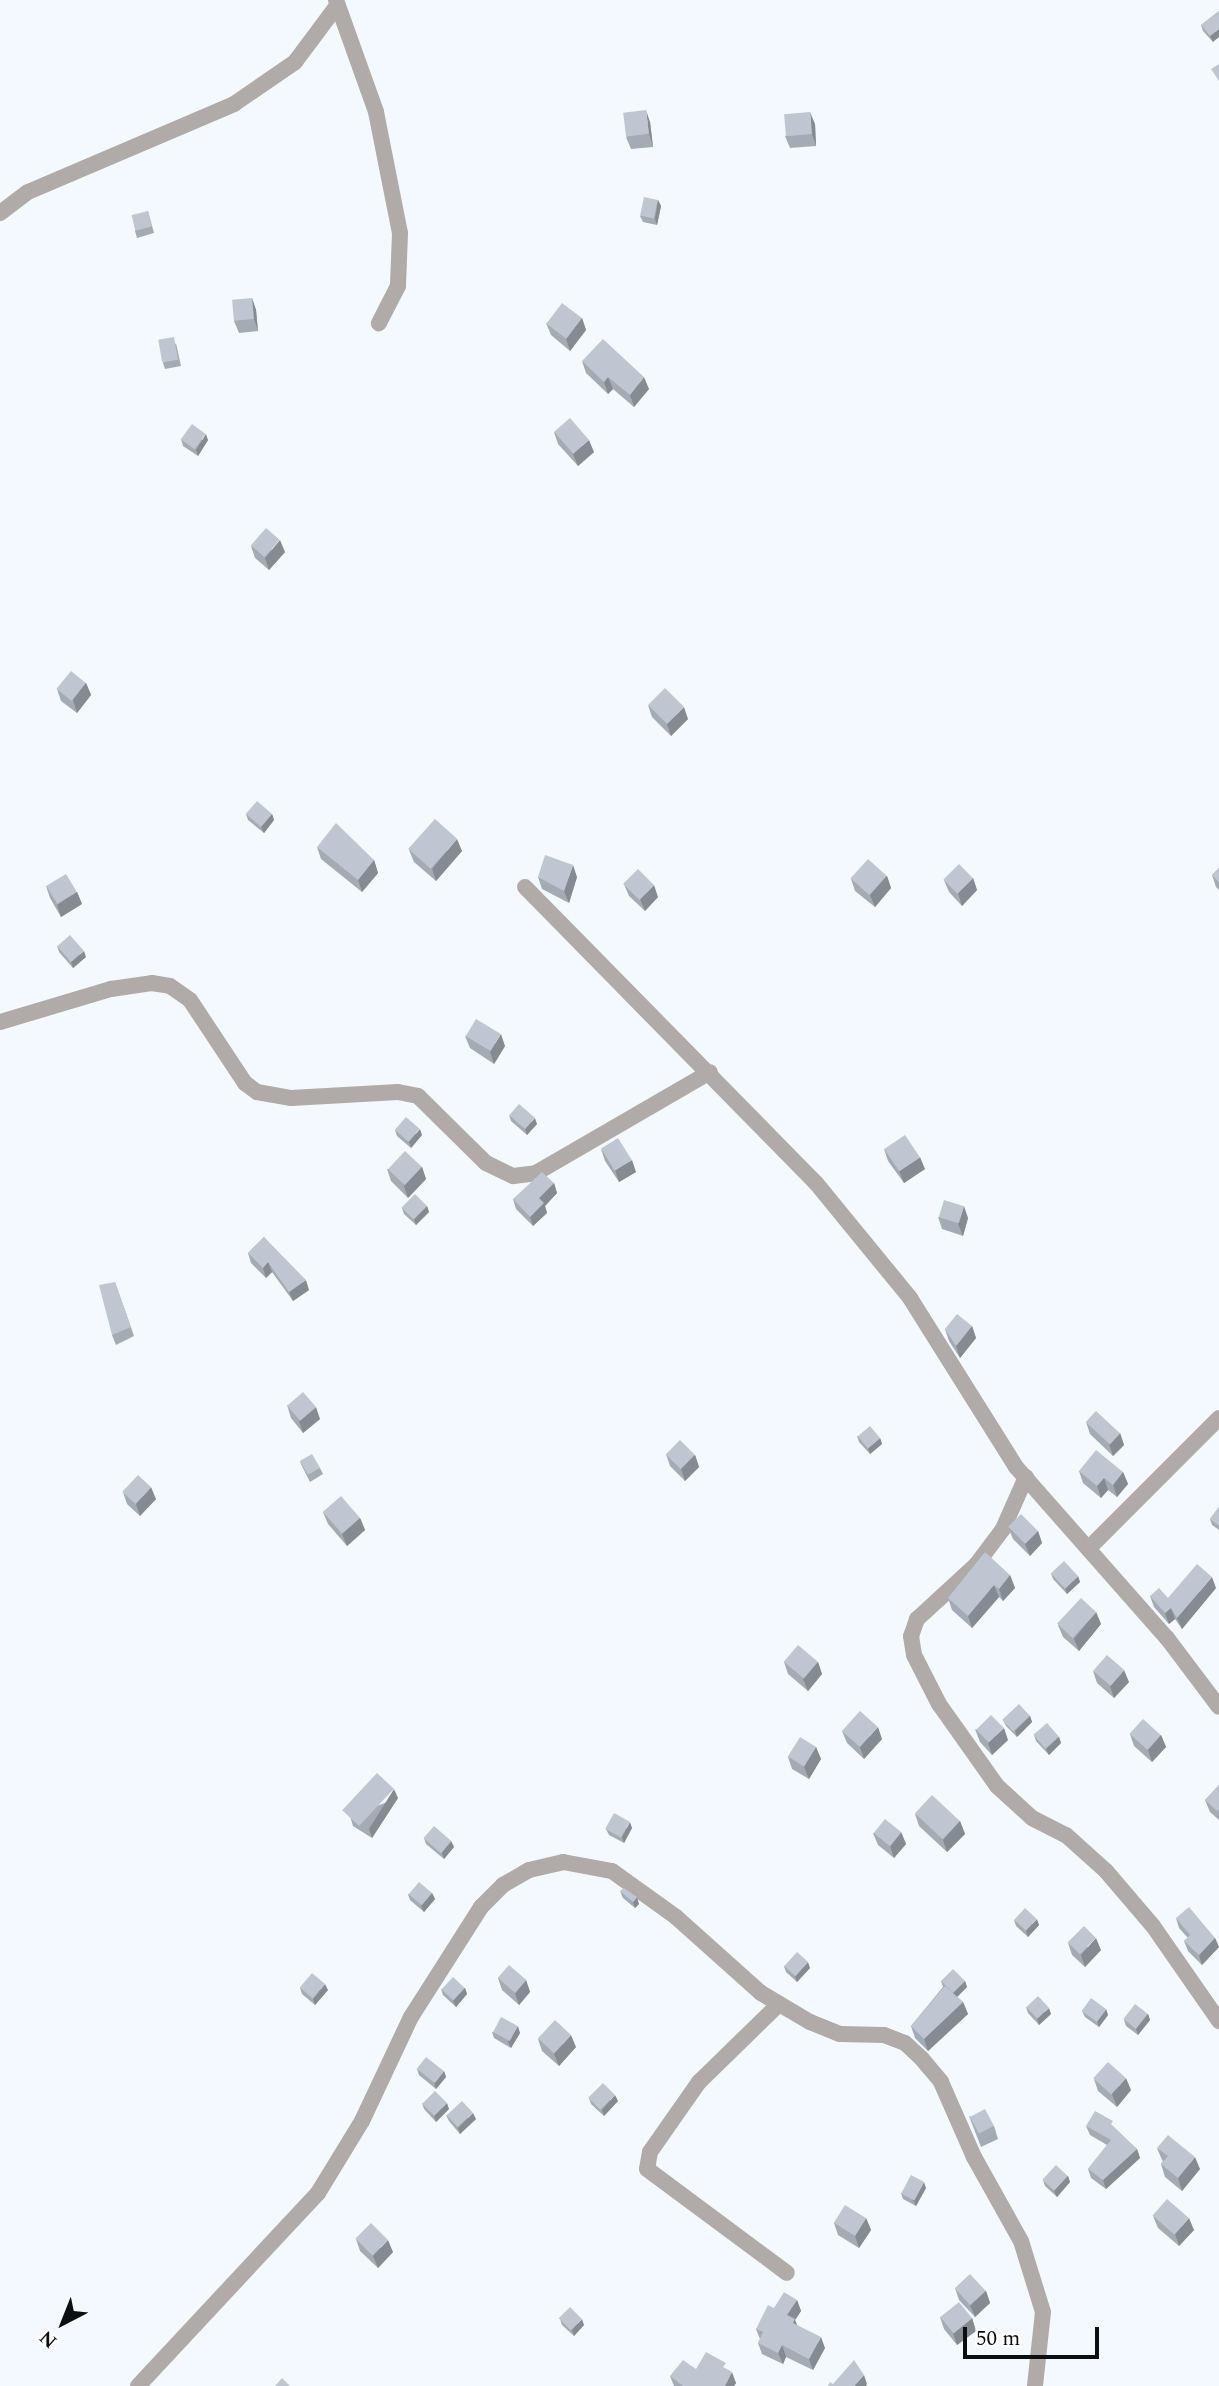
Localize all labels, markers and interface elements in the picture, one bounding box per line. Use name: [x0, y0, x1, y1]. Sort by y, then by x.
north arrow: [28, 2288, 98, 2358]
scale bar: [967, 2312, 1104, 2356]
text: N: [33, 2323, 64, 2355]
text: 50 m: [976, 2323, 1020, 2355]

